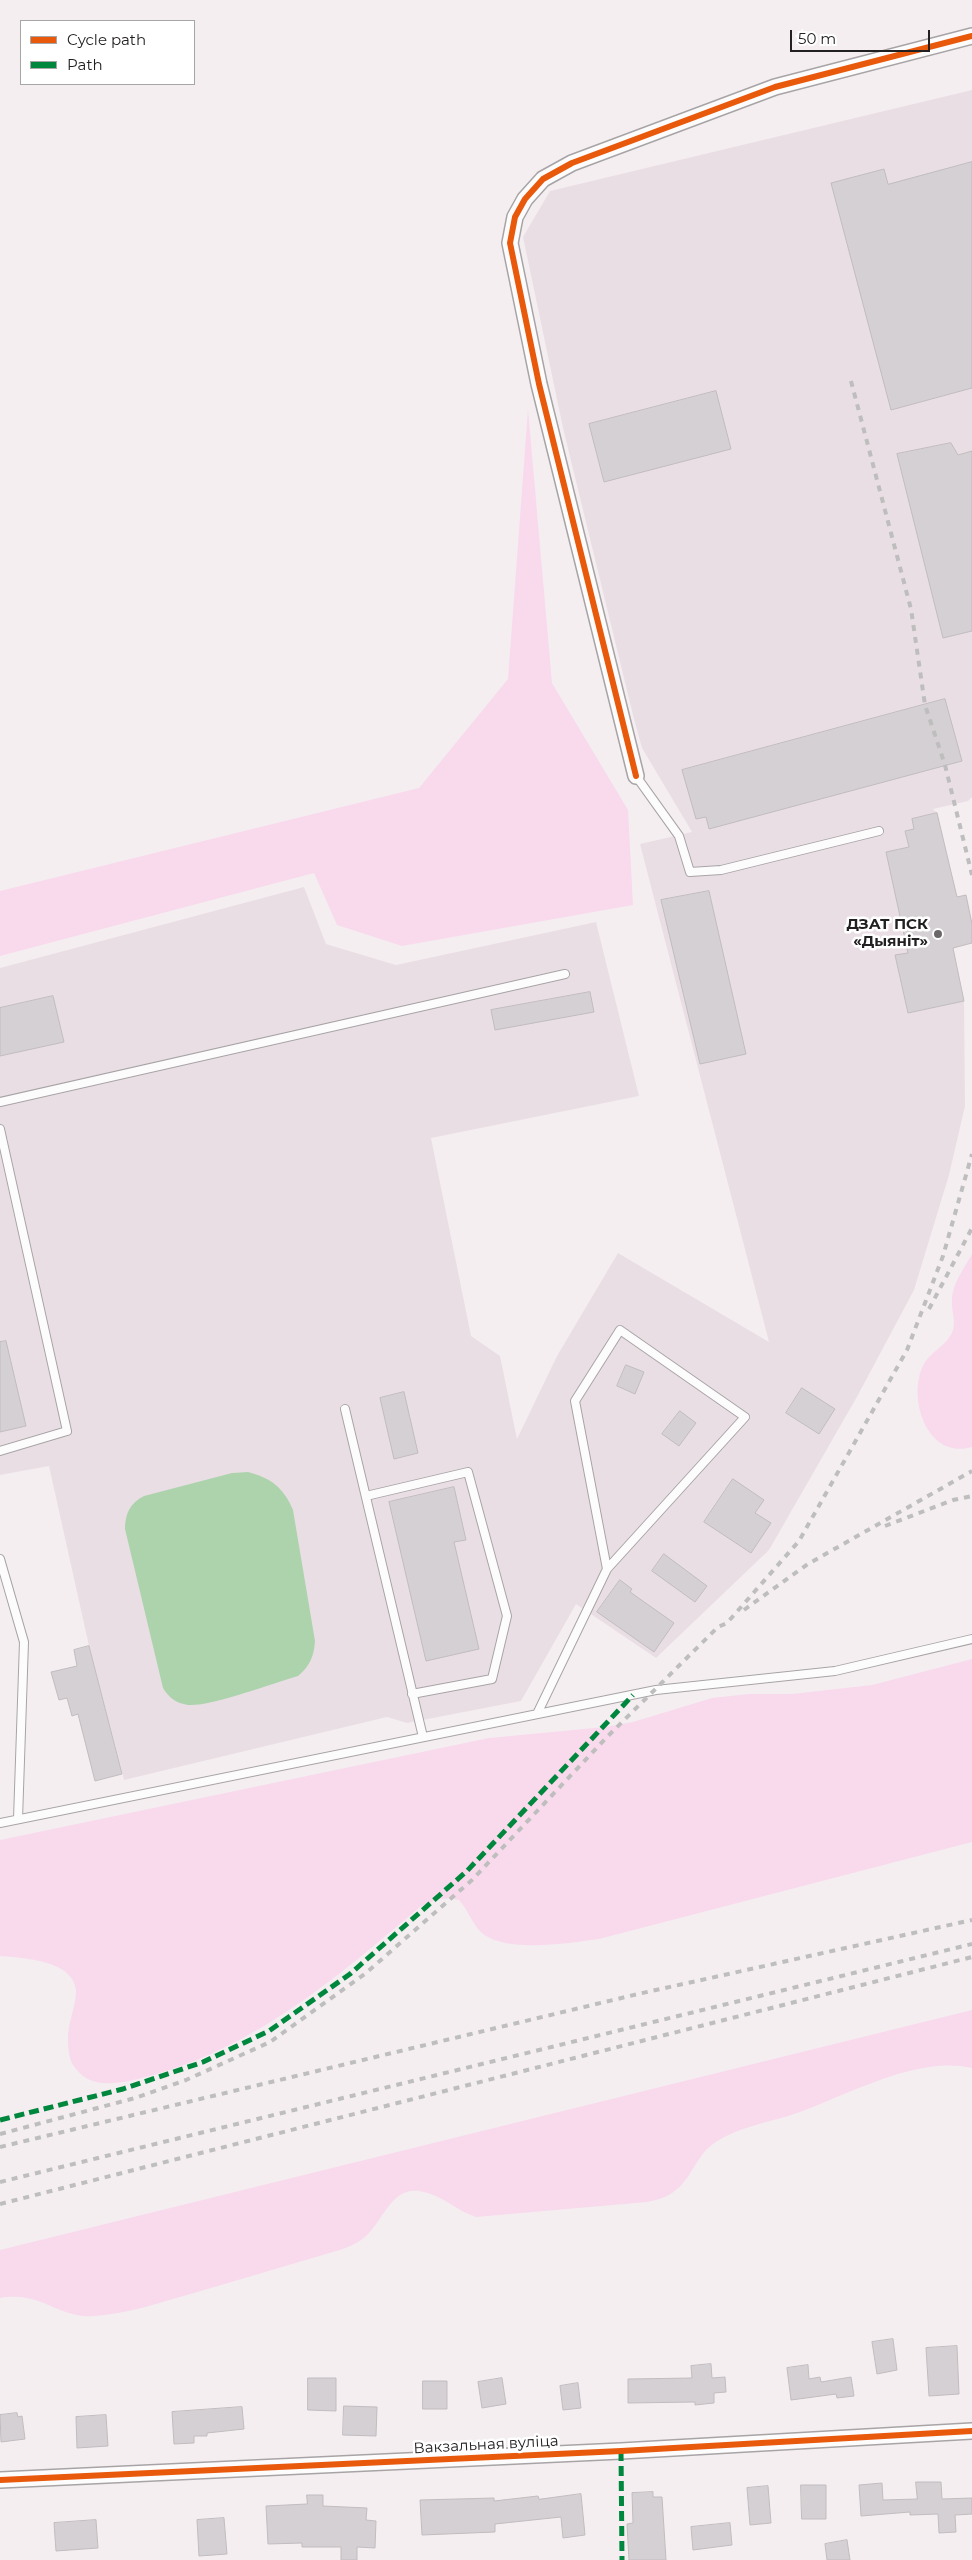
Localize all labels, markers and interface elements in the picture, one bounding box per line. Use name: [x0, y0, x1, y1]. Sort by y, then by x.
legend: [20, 20, 195, 85]
scale bar: [792, 20, 932, 52]
text: 50 m: [798, 29, 836, 48]
text: Cycle path: [67, 30, 146, 49]
text: Path: [67, 55, 103, 74]
place label: ДЗАТ ПСК «Дыяніт»: [846, 916, 928, 951]
marker: ДЗАТ ПСК «Дыяніт»: [932, 928, 944, 940]
street label: Вакзальная вуліца: [413, 2432, 559, 2458]

